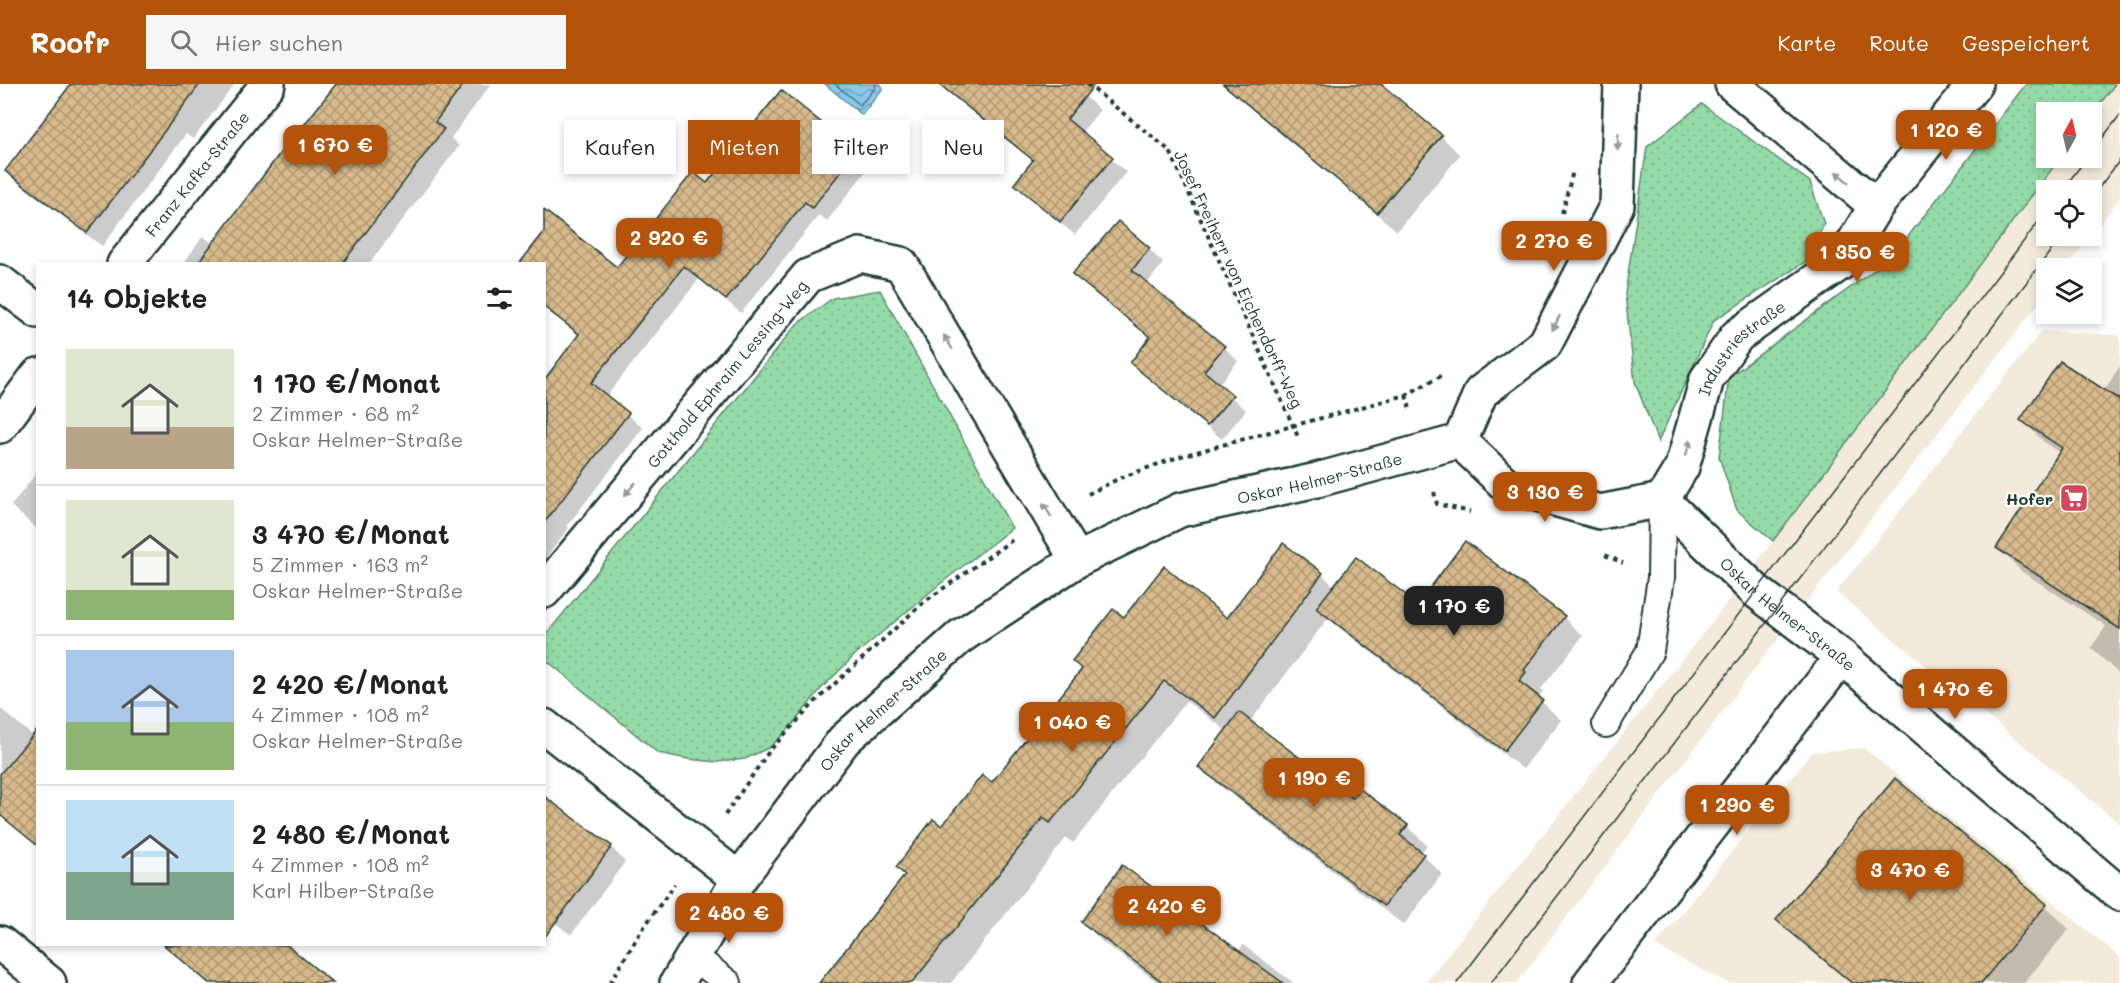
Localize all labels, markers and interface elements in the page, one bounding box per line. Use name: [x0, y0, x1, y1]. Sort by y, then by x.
search box: [146, 15, 566, 69]
text: Roofr: [30, 24, 110, 60]
icon: search: [167, 26, 200, 59]
text: Hier suchen: [215, 28, 343, 57]
text: Karte: [1778, 29, 1836, 56]
text: Route: [1869, 29, 1929, 56]
text: Gespeichert: [1962, 29, 2090, 56]
north arrow: [2036, 102, 2102, 168]
map controls: [2036, 102, 2102, 324]
street label: Franz Kafka-Straße: [140, 106, 253, 241]
pin: 1 120 €: [1891, 110, 2001, 161]
text: 1 120 €: [1910, 116, 1982, 142]
chip: Kaufen: [564, 120, 676, 174]
chip: Mieten: [688, 120, 800, 174]
chip: Filter: [812, 120, 910, 174]
chip: Neu: [922, 120, 1004, 174]
pin: 1 670 €: [280, 125, 390, 176]
text: 1 670 €: [297, 131, 373, 157]
one-way arrow: [1613, 133, 1623, 152]
street label: Josef Freiherr von Eichendorff-Weg: [1170, 147, 1308, 411]
one-way arrow: [1834, 171, 1850, 184]
button: locate: [2036, 180, 2102, 246]
pin: 2 920 €: [614, 218, 724, 269]
pin: 2 270 €: [1499, 221, 1609, 272]
text: 2 920 €: [630, 224, 708, 250]
text: 2 270 €: [1516, 227, 1592, 253]
pin: 1 350 €: [1802, 232, 1912, 283]
text: 1 350 €: [1819, 238, 1895, 264]
button: layers: [2036, 258, 2102, 324]
street label: Gotthold Ephraim Lessing-Weg: [642, 275, 811, 472]
text: 14 Objekte: [66, 281, 207, 315]
icon: filters: [483, 282, 516, 315]
street label: Industriestraße: [1692, 295, 1789, 398]
one-way arrow: [1552, 314, 1561, 331]
one-way arrow: [942, 334, 953, 350]
text: 1 170 €/Monat: [252, 366, 440, 400]
icon: home: [114, 373, 186, 445]
text: 2 Zimmer · 68 m²: [252, 400, 419, 426]
text: Oskar Helmer-Straße: [252, 426, 463, 452]
one-way arrow: [1683, 439, 1693, 457]
street label: Oskar Helmer-Straße: [1235, 447, 1404, 508]
pin: 3 130 €: [1490, 472, 1600, 523]
text: 3 130 €: [1507, 478, 1583, 504]
one-way arrow: [623, 481, 636, 497]
supermarket icon: Hofer: [2058, 482, 2090, 514]
place label: Hofer: [2006, 488, 2053, 509]
one-way arrow: [1042, 502, 1053, 518]
text: 3 470 €/Monat: [252, 517, 450, 551]
icon: home: [114, 524, 186, 596]
text: 5 Zimmer · 163 m²: [252, 551, 428, 577]
street label: Oskar Helmer-Straße: [1716, 552, 1860, 675]
text: Oskar Helmer-Straße: [252, 577, 463, 603]
pin: 1 170 €: [1399, 586, 1509, 637]
text: 1 170 €: [1418, 592, 1490, 618]
street label: Oskar Helmer-Straße: [814, 643, 951, 775]
text: 2 420 €/Monat: [252, 667, 449, 701]
pin: 1 470 €: [1900, 669, 2010, 720]
icon: home: [114, 674, 186, 746]
text: 1 470 €: [1917, 675, 1993, 701]
text: 4 Zimmer · 108 m²: [252, 701, 429, 727]
pin: 1 040 €: [1017, 702, 1127, 753]
text: 1 040 €: [1033, 708, 1111, 734]
text: Oskar Helmer-Straße: [252, 727, 463, 753]
pin: 1 190 €: [1259, 758, 1369, 809]
text: 1 190 €: [1277, 764, 1351, 790]
pin: 1 290 €: [1682, 785, 1792, 836]
text: 1 290 €: [1699, 791, 1775, 817]
text: 2 480 €/Monat: [252, 817, 450, 851]
icon: home: [114, 824, 186, 896]
pin: 3 470 €: [1855, 850, 1965, 901]
text: 4 Zimmer · 108 m²: [252, 851, 429, 877]
text: 3 470 €: [1870, 856, 1950, 882]
text: Karl Hilber-Straße: [252, 877, 435, 903]
pin: 2 420 €: [1112, 886, 1222, 937]
text: 2 420 €: [1128, 892, 1206, 918]
pin: 2 480 €: [674, 893, 784, 944]
text: 2 480 €: [689, 899, 769, 925]

